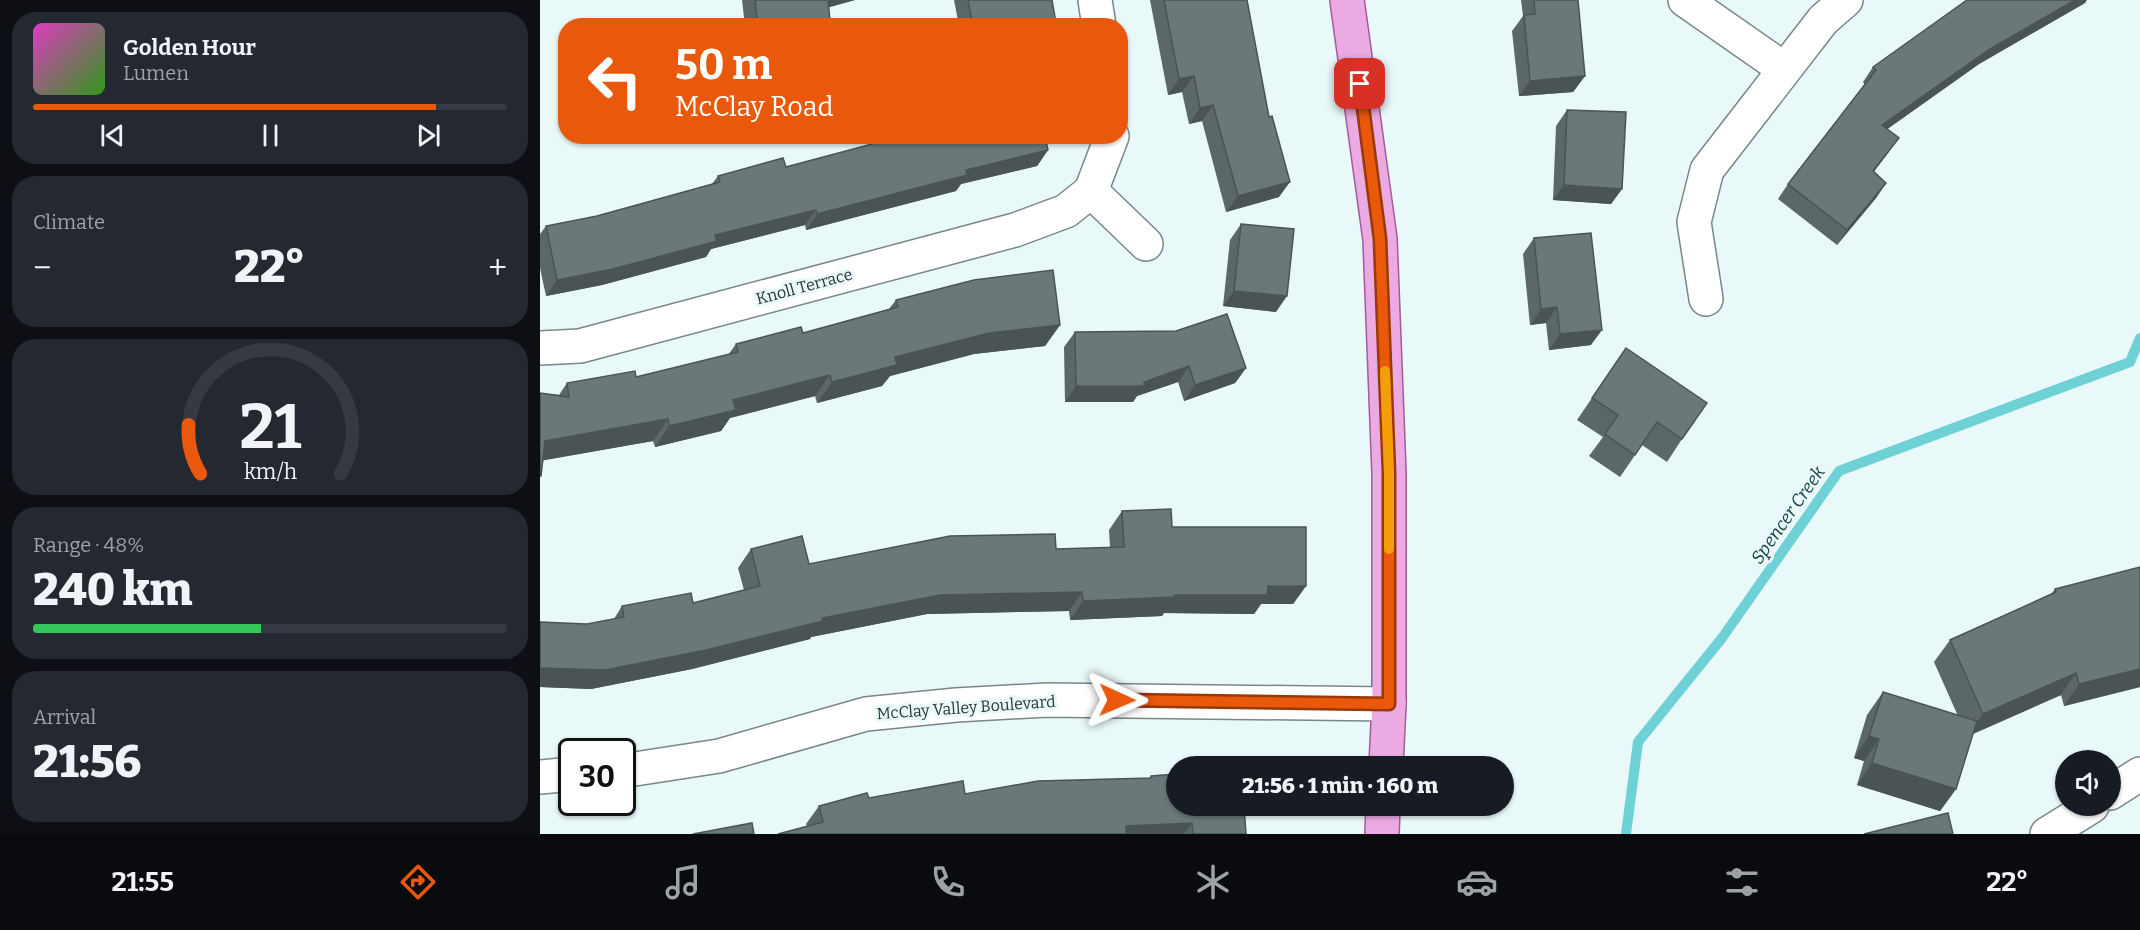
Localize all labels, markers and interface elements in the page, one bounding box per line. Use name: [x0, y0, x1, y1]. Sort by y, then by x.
text: Golden Hour: [123, 34, 256, 61]
text: 50 m: [675, 40, 772, 90]
icon: left: [576, 42, 654, 120]
pin: [1334, 58, 1385, 109]
text: Lumen: [123, 61, 189, 85]
icon: arrive: [1343, 67, 1376, 100]
text: McClay Road: [675, 91, 834, 123]
icon: previous: [96, 119, 129, 152]
icon: pause: [254, 119, 287, 152]
icon: next: [412, 119, 445, 152]
text: Climate: [33, 210, 105, 234]
text: 22°: [234, 240, 305, 294]
text: −: [33, 248, 51, 288]
text: +: [488, 248, 507, 288]
street label: Knoll Terrace: [754, 264, 854, 308]
text: 21: [239, 390, 301, 465]
text: km/h: [243, 459, 297, 485]
water label: Spencer Creek: [1746, 462, 1830, 568]
text: Range · 48%: [33, 533, 144, 557]
text: 240 km: [33, 563, 192, 617]
position arrow: [1085, 668, 1149, 732]
street label: McClay Valley Boulevard: [876, 692, 1057, 723]
text: Arrival: [33, 705, 96, 729]
text: 21:56: [33, 735, 141, 789]
speed limit sign: 30: [558, 738, 636, 816]
map controls: [2055, 750, 2121, 816]
button: sound: [2055, 750, 2121, 816]
text: 21:56 · 1 min · 160 m: [1242, 772, 1438, 799]
icon: directions: [397, 861, 439, 903]
icon: music: [662, 861, 704, 903]
icon: phone: [927, 861, 969, 903]
icon: climate: [1192, 861, 1234, 903]
icon: car: [1456, 861, 1498, 903]
icon: filters: [1721, 861, 1763, 903]
text: 21:55: [111, 866, 174, 898]
text: 22°: [1986, 866, 2028, 898]

